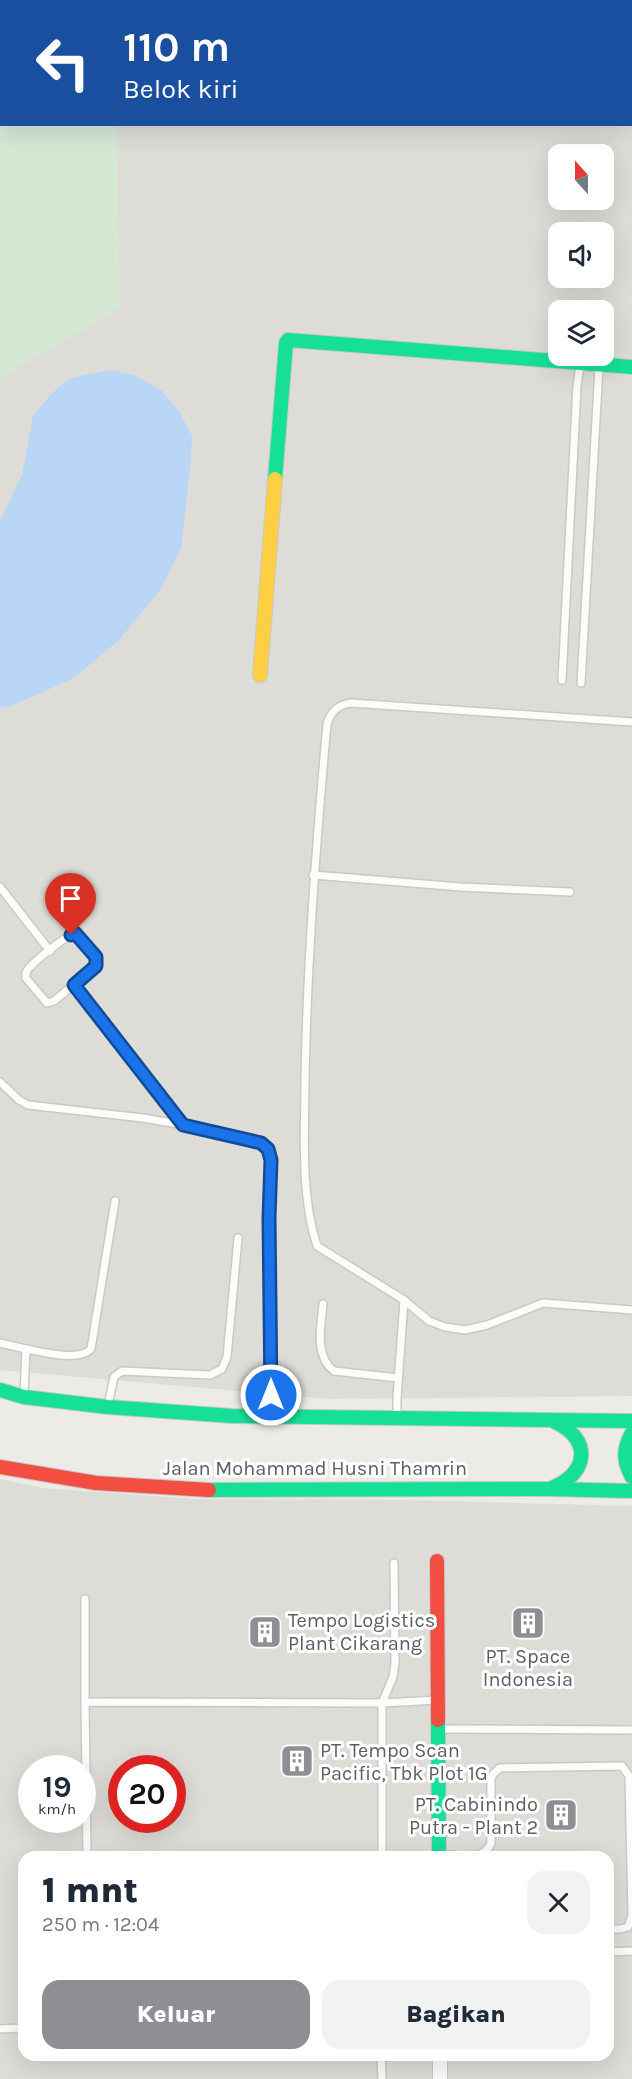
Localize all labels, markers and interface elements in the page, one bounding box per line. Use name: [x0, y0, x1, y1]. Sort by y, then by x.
text: 110 m: [123, 22, 230, 72]
icon: left: [24, 24, 102, 102]
text: Belok kiri: [123, 73, 239, 105]
north arrow: [548, 144, 614, 210]
map controls: [548, 144, 614, 366]
button: sound: [548, 222, 614, 288]
button: layers: [548, 300, 614, 366]
pin: [45, 873, 96, 935]
icon: arrive: [54, 882, 87, 915]
position arrow: [239, 1363, 303, 1427]
street label: Jalan Mohammad Husni Thamrin: [163, 1457, 467, 1480]
building icon: PT. Space Indonesia: [510, 1605, 546, 1641]
place label: Tempo Logistics Plant Cikarang: [288, 1609, 435, 1655]
building icon: Tempo Logistics Plant Cikarang: [247, 1614, 283, 1650]
place label: PT. Space Indonesia: [483, 1645, 573, 1691]
place label: PT. Tempo Scan Pacific, Tbk Plot 1G: [320, 1739, 488, 1785]
building icon: PT. Tempo Scan Pacific, Tbk Plot 1G: [279, 1743, 315, 1779]
speed limit sign: 20: [108, 1755, 186, 1833]
text: 19: [42, 1769, 71, 1805]
place label: PT. Cabinindo Putra - Plant 2: [409, 1793, 538, 1839]
building icon: PT. Cabinindo Putra - Plant 2: [543, 1797, 579, 1833]
text: km/h: [38, 1800, 76, 1818]
text: 1 mnt: [42, 1869, 138, 1911]
button: close: [527, 1871, 590, 1934]
text: 250 m · 12:04: [42, 1913, 159, 1936]
button: Keluar: [42, 1980, 310, 2049]
button: Bagikan: [322, 1980, 590, 2049]

